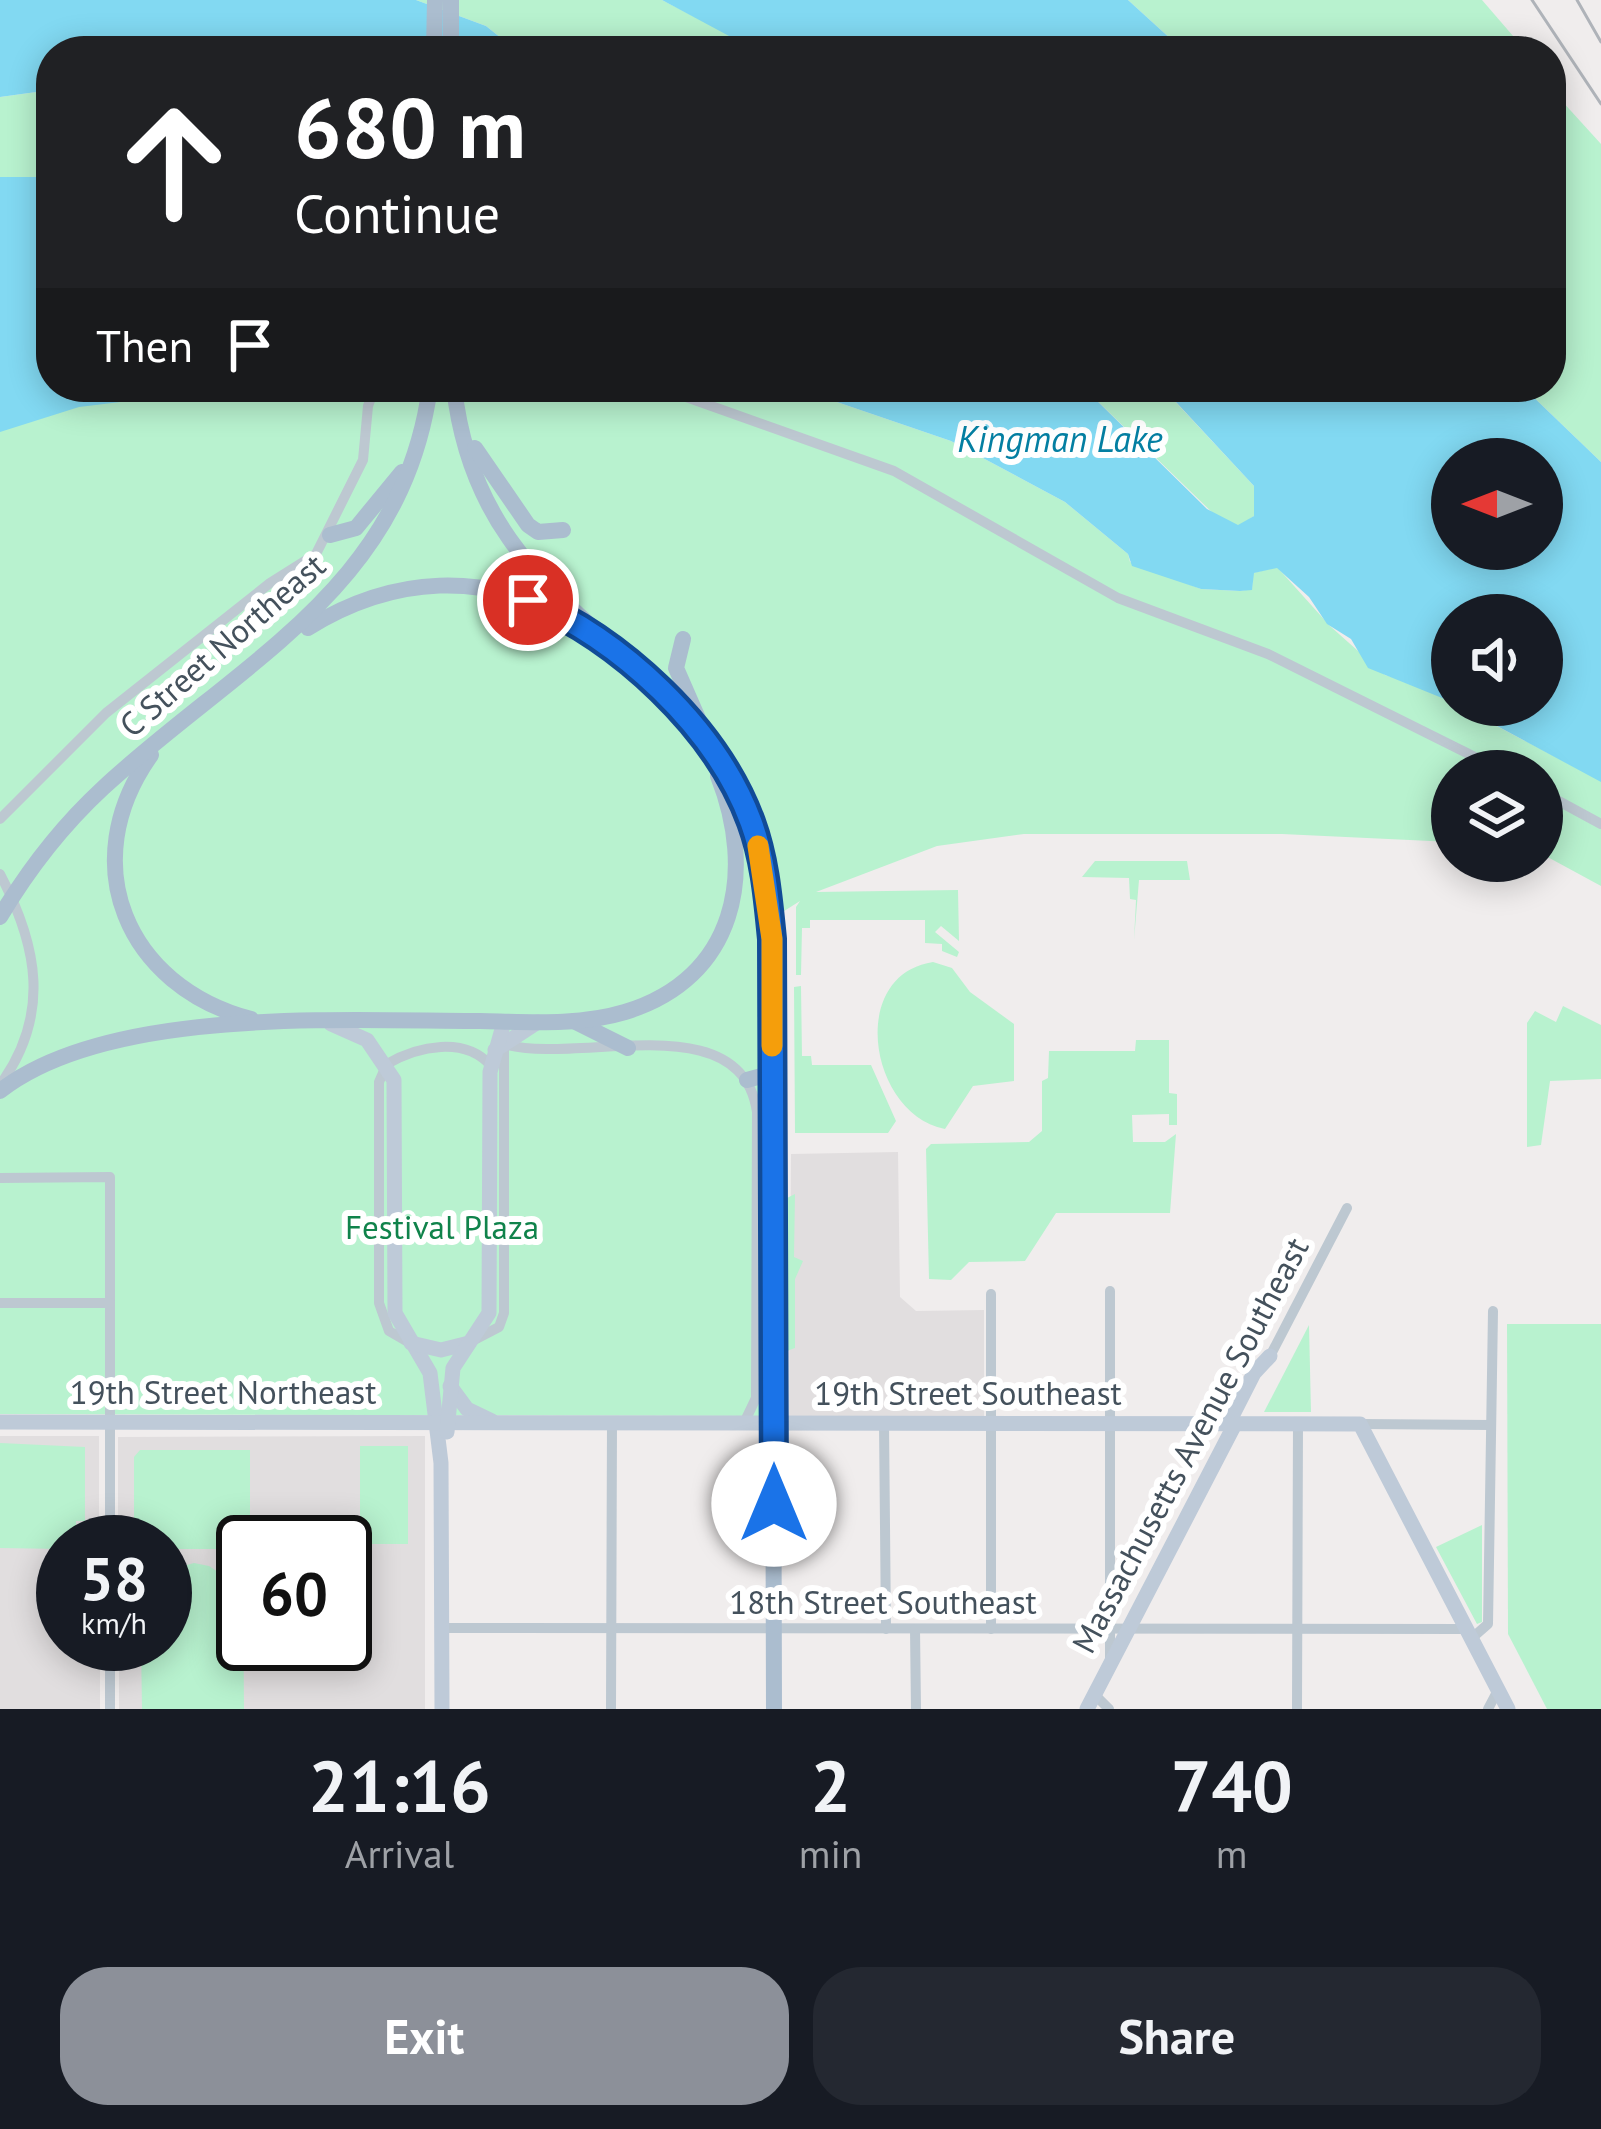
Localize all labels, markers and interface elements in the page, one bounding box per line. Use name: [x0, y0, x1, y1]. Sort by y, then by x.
text: 680 m: [294, 72, 526, 181]
icon: ahead: [96, 84, 252, 240]
text: Continue: [294, 178, 500, 248]
icon: arrive: [217, 312, 283, 378]
text: Then: [96, 316, 193, 374]
water label: Kingman Lake: [957, 415, 1163, 462]
north arrow: [1431, 438, 1563, 570]
map controls: [1431, 438, 1563, 882]
street label: C Street Northeast: [110, 543, 334, 746]
pin: [477, 549, 579, 651]
icon: arrive: [495, 567, 561, 633]
button: sound: [1431, 594, 1563, 726]
button: layers: [1431, 750, 1563, 882]
park label: Festival Plaza: [345, 1205, 539, 1248]
street label: Massachusetts Avenue Southeast: [1062, 1230, 1318, 1660]
street label: 19th Street Northeast: [70, 1370, 376, 1413]
street label: 19th Street Southeast: [814, 1371, 1122, 1414]
position arrow: [711, 1441, 837, 1567]
speed limit sign: 60: [216, 1515, 372, 1671]
text: 58: [80, 1539, 148, 1617]
street label: 18th Street Southeast: [729, 1580, 1037, 1623]
text: km/h: [81, 1603, 147, 1642]
text: 21:16: [308, 1739, 491, 1832]
text: 2: [810, 1739, 851, 1832]
text: 740: [1170, 1739, 1293, 1832]
text: Arrival: [345, 1828, 454, 1879]
text: min: [799, 1828, 862, 1879]
text: m: [1216, 1828, 1247, 1879]
button: Exit: [60, 1967, 789, 2105]
button: Share: [813, 1967, 1541, 2105]

